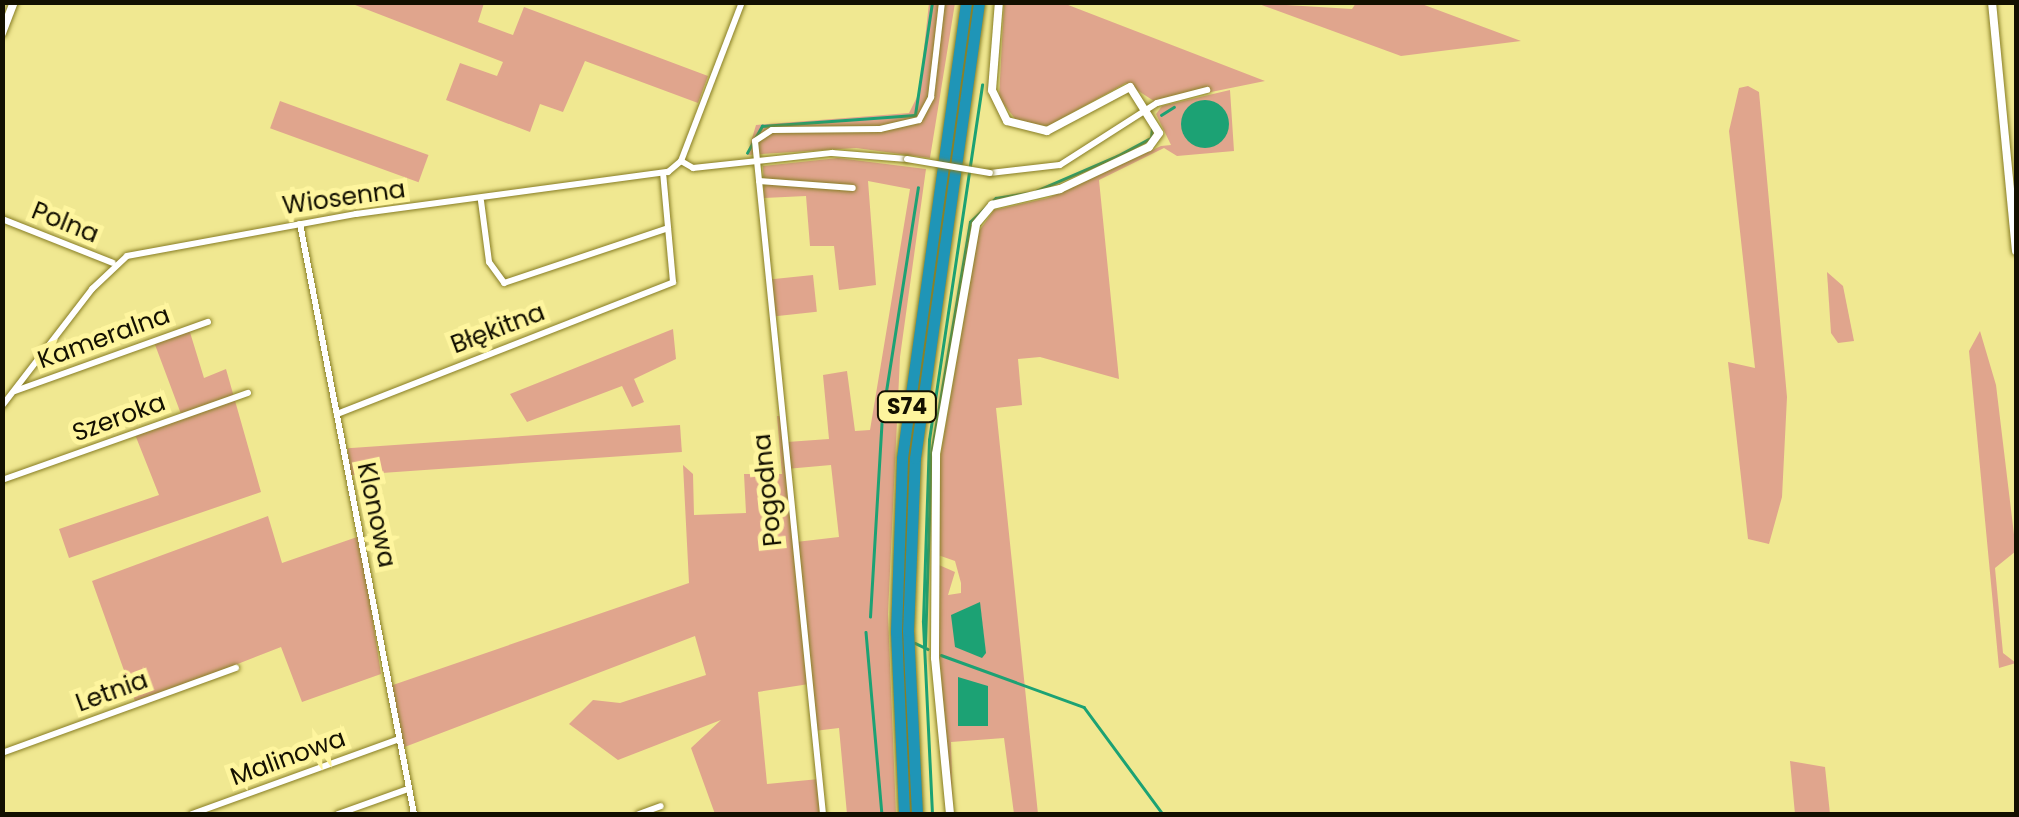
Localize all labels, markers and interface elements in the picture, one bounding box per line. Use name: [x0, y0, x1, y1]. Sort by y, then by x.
street label: Wiosenna: [281, 175, 407, 221]
street label: Polna: [27, 196, 103, 250]
street label: Błękitna: [447, 297, 549, 361]
street label: Kameralna: [34, 300, 174, 376]
street label: Szeroka: [68, 387, 170, 449]
road number: S74: [874, 390, 940, 424]
street label: Pogodna: [747, 432, 789, 548]
street label: Klonowa: [350, 460, 402, 570]
street label: Letnia: [72, 665, 152, 719]
street label: Malinowa: [226, 723, 350, 793]

